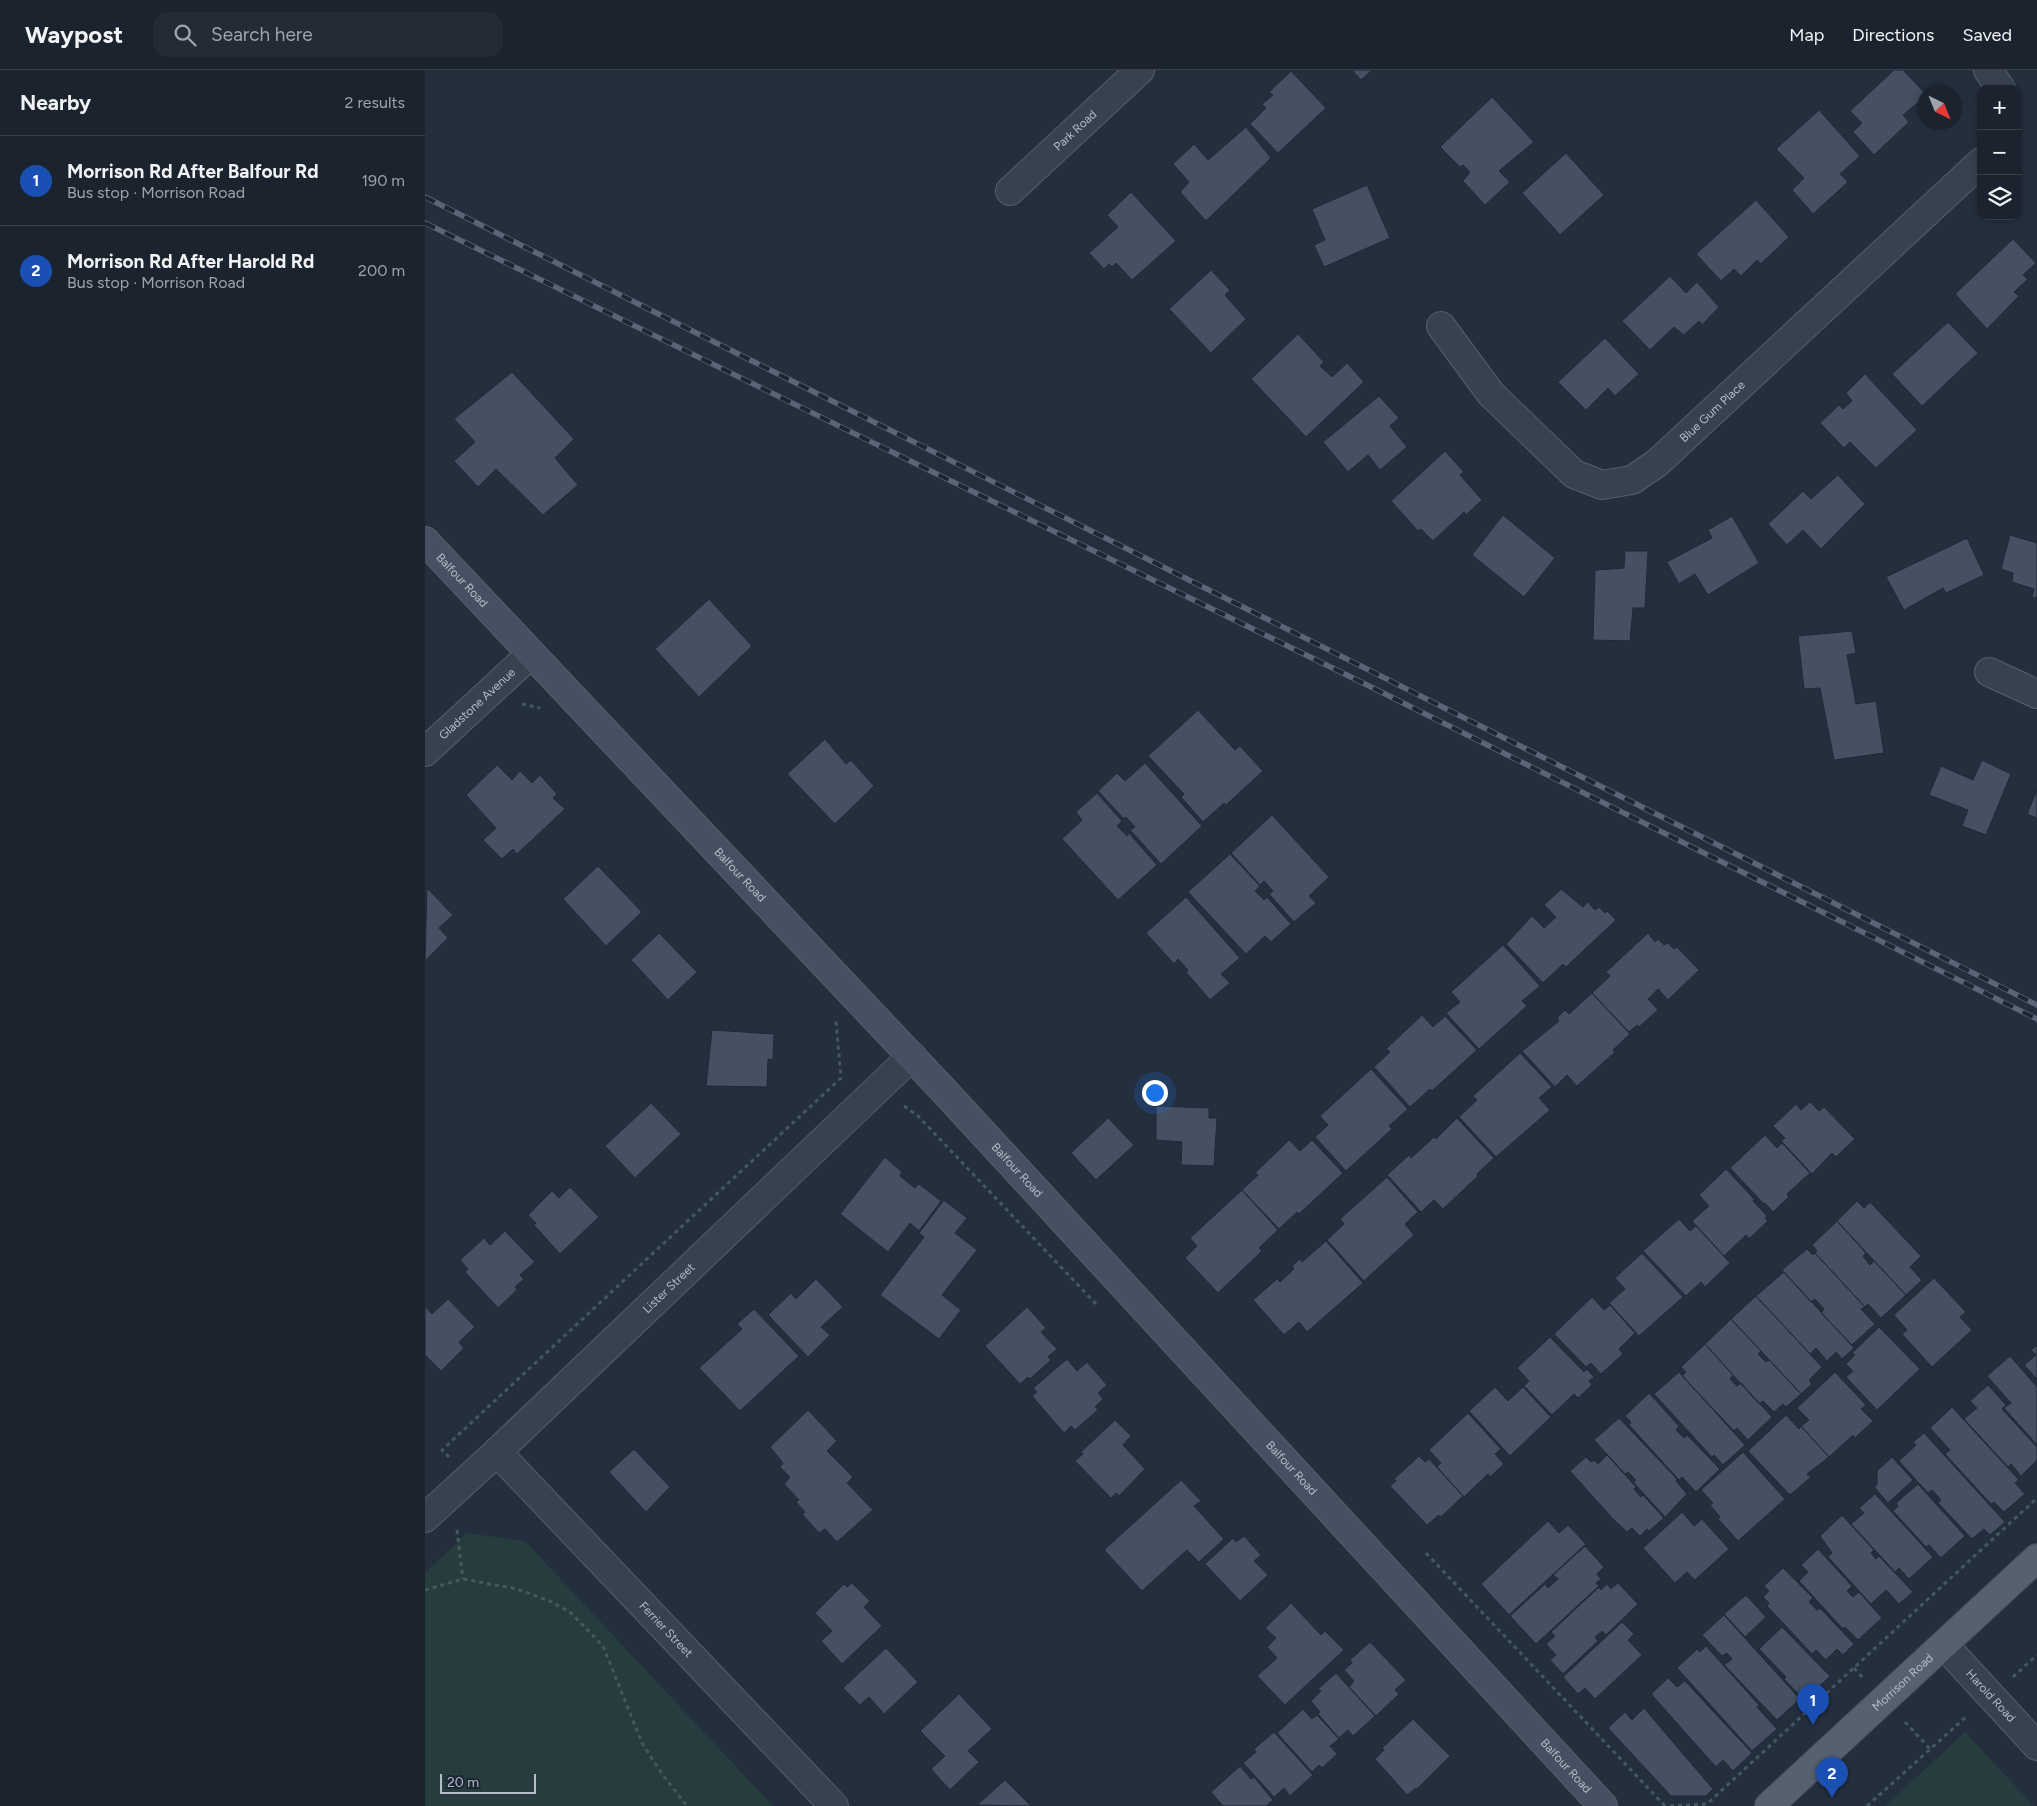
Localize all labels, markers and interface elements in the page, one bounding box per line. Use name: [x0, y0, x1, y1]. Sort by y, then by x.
search box: [153, 12, 503, 57]
text: Waypost: [25, 20, 123, 49]
icon: search: [171, 21, 199, 49]
text: Search here: [211, 23, 313, 46]
text: Map: [1789, 24, 1824, 46]
text: Directions: [1852, 24, 1934, 46]
text: Saved: [1962, 24, 2012, 46]
north arrow: [1917, 85, 1962, 130]
map controls: [1977, 85, 2022, 220]
button: +: [1977, 85, 2022, 130]
text: Nearby: [20, 90, 91, 115]
text: 2 results: [345, 93, 405, 112]
street label: Park Road: [1051, 107, 1099, 154]
button: −: [1977, 130, 2022, 175]
text: Morrison Rd After Balfour Rd: [67, 160, 319, 183]
text: 1: [33, 171, 39, 190]
text: 190 m: [362, 171, 405, 190]
button: layers: [1977, 175, 2022, 220]
text: Bus stop · Morrison Road: [67, 183, 245, 202]
text: Morrison Rd After Harold Rd: [67, 250, 314, 273]
text: 2: [31, 261, 41, 280]
text: 200 m: [358, 261, 405, 280]
text: Bus stop · Morrison Road: [67, 273, 245, 292]
street label: Blue Gum Place: [1677, 378, 1748, 445]
street label: Balfour Road: [433, 550, 491, 610]
street label: Gladstone Avenue: [436, 665, 519, 743]
street label: Balfour Road: [711, 845, 769, 905]
your location: [1142, 1080, 1168, 1106]
street label: Balfour Road: [989, 1140, 1046, 1200]
street label: Lister Street: [640, 1260, 698, 1316]
street label: Balfour Road: [1263, 1438, 1320, 1498]
street label: Ferrier Street: [636, 1599, 696, 1660]
street label: Morrison Road: [1869, 1651, 1936, 1714]
street label: Harold Road: [1963, 1667, 2018, 1725]
pin: 1: [1797, 1684, 1829, 1725]
street label: Balfour Road: [1538, 1736, 1594, 1796]
pin: 2: [1816, 1757, 1848, 1798]
scale bar: [440, 1771, 536, 1794]
text: 20 m: [447, 1774, 479, 1791]

